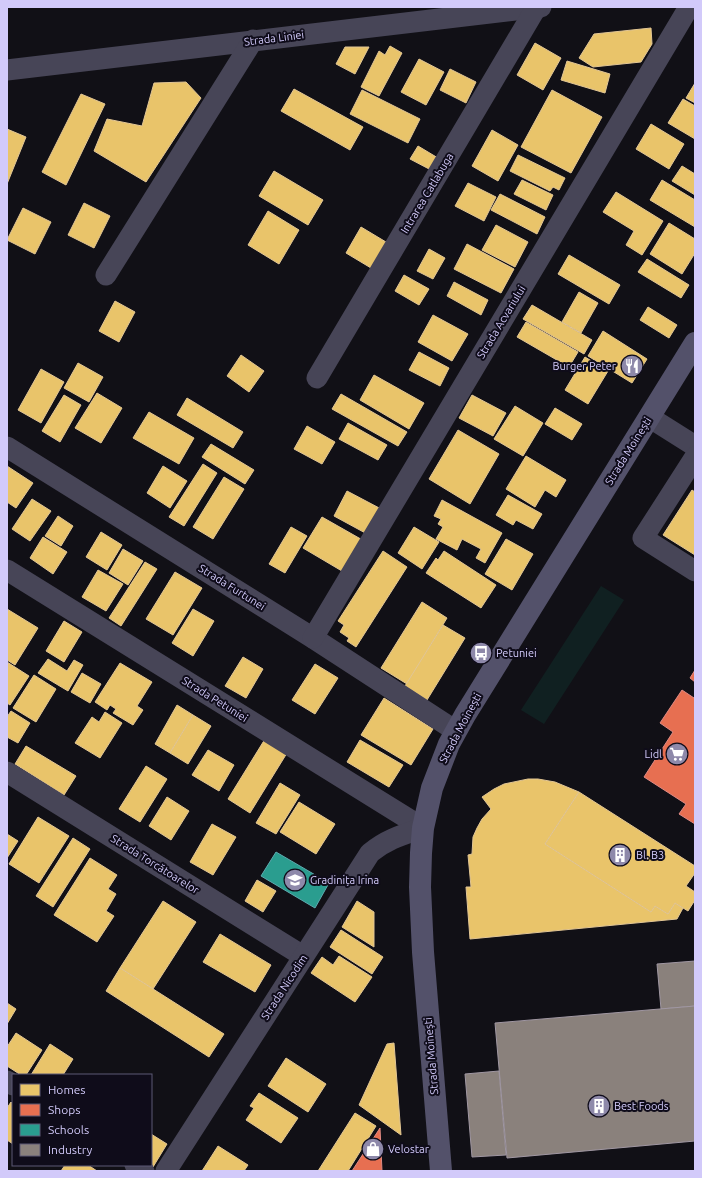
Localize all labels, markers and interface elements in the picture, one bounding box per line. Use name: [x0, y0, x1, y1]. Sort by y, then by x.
street label: Strada Liniei: [243, 28, 305, 48]
street label: Intrarea Catlabuga: [398, 151, 456, 235]
street label: Strada Acvariului: [475, 283, 527, 361]
restaurant icon: Burger Peter: [619, 353, 645, 379]
place label: Burger Peter: [553, 360, 617, 372]
street label: Strada Moinești: [602, 415, 654, 487]
street label: Strada Furtunei: [197, 562, 267, 612]
bus stop icon: Petuniei: [468, 640, 494, 666]
place label: Petuniei: [496, 647, 537, 659]
street label: Strada Petuniei: [180, 674, 250, 724]
street label: Strada Moinești: [437, 691, 483, 765]
supermarket icon: Lidl: [664, 741, 690, 767]
place label: Lidl: [644, 748, 662, 760]
street label: Strada Torcătoarelor: [109, 832, 202, 896]
building icon: Bl. B3: [607, 842, 633, 868]
place label: Bl. B3: [636, 849, 664, 861]
school or university icon: Gradinița Irina: [282, 867, 308, 893]
place label: Gradinița Irina: [310, 874, 379, 886]
street label: Strada Nicodim: [259, 952, 309, 1022]
street label: Strada Moinești: [422, 1017, 440, 1095]
legend: [12, 1074, 152, 1166]
text: Homes: [48, 1083, 86, 1096]
building icon: Best Foods: [586, 1093, 612, 1119]
place label: Best Foods: [614, 1100, 669, 1112]
text: Shops: [48, 1103, 80, 1116]
text: Schools: [48, 1123, 89, 1136]
shop icon: Velostar: [360, 1136, 386, 1162]
text: Industry: [48, 1143, 93, 1156]
place label: Velostar: [388, 1143, 430, 1155]

